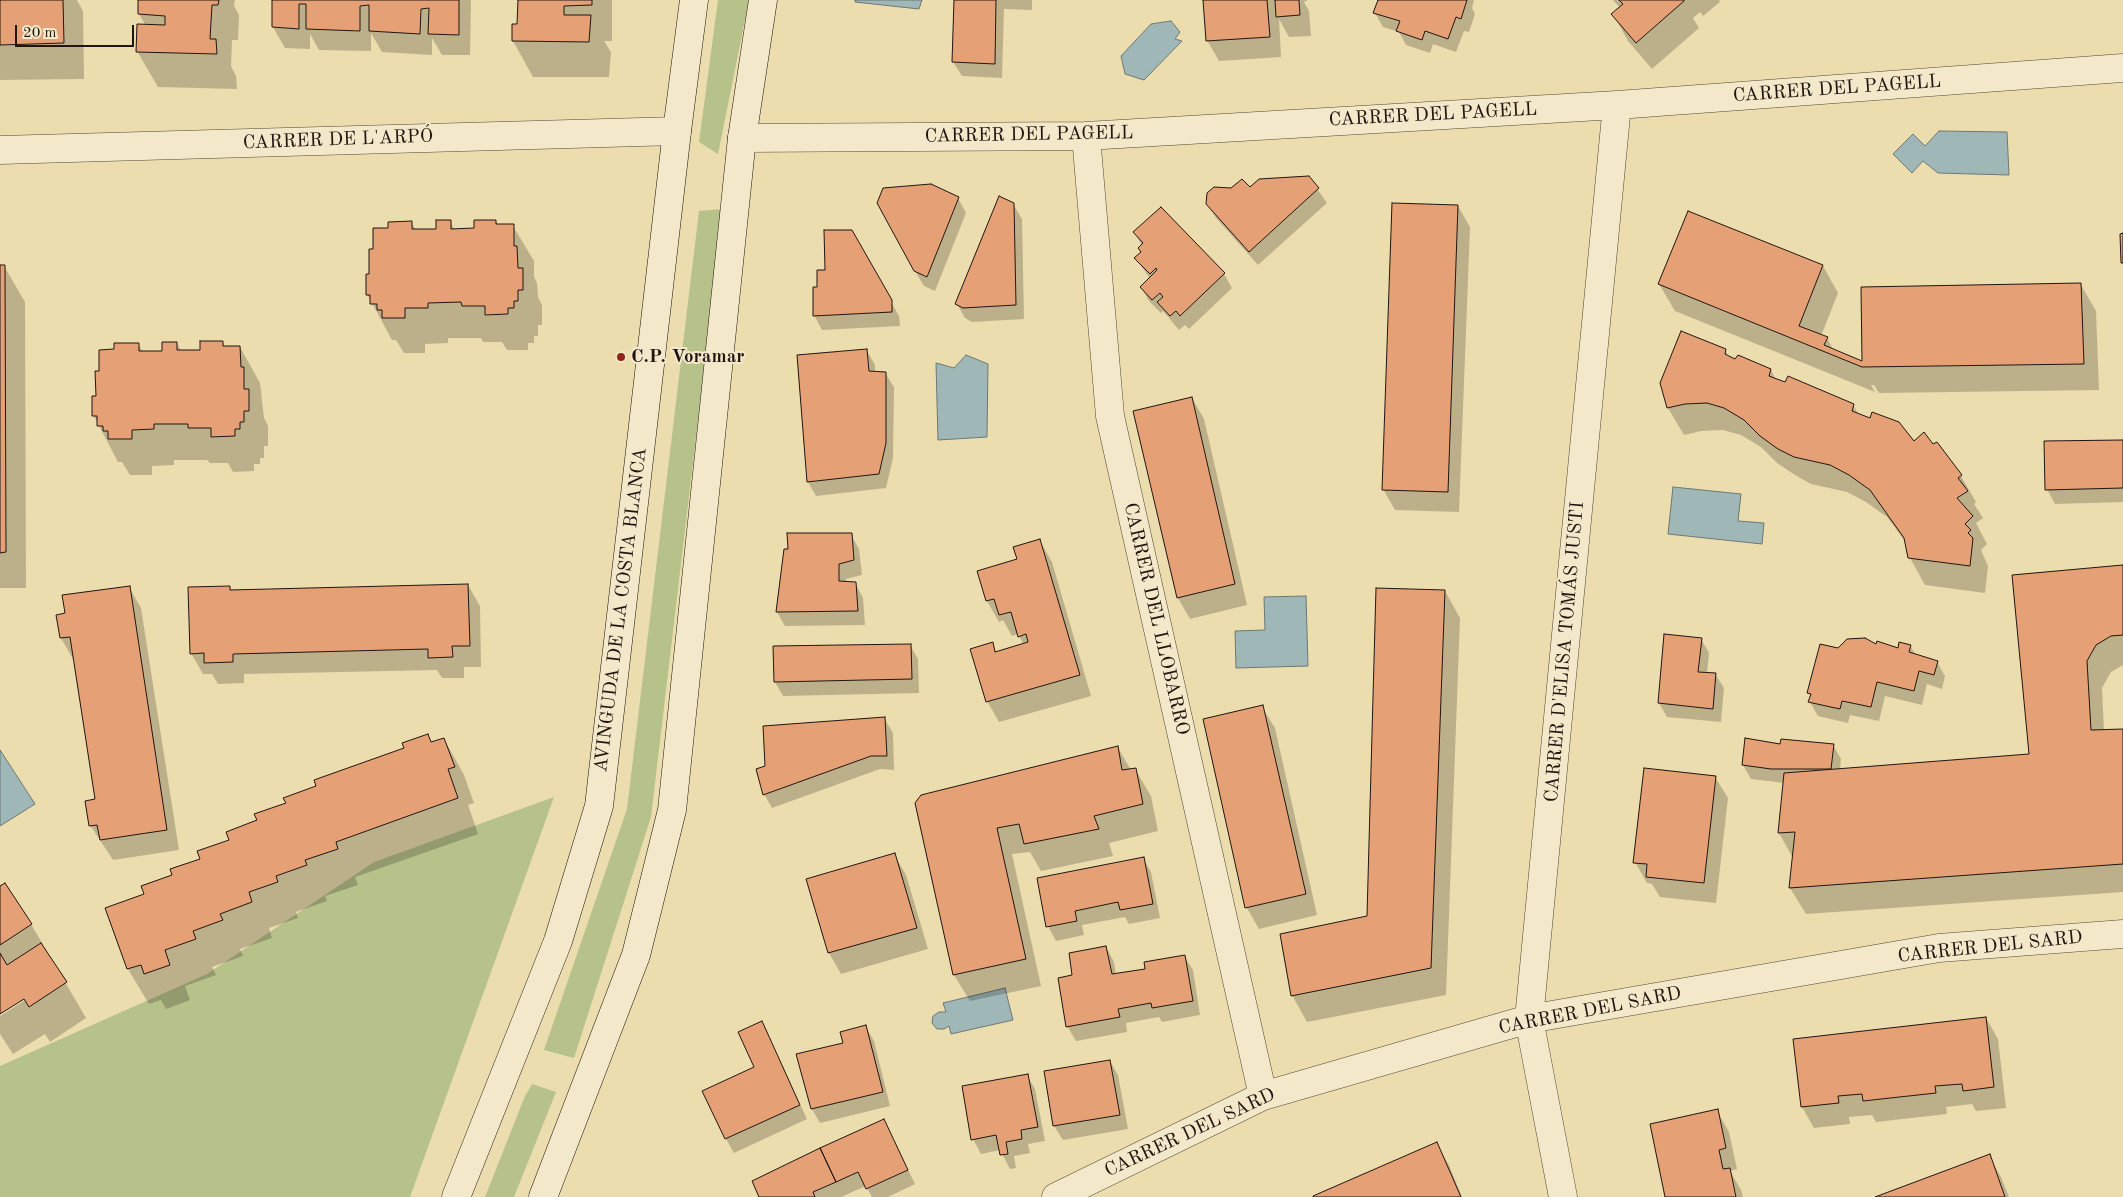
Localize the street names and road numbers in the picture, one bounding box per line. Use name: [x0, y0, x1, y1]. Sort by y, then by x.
street label: CARRER DEL PAGELL: [1732, 70, 1942, 108]
street label: CARRER DEL PAGELL: [1328, 98, 1538, 132]
street label: CARRER DEL PAGELL: [924, 122, 1134, 148]
street label: CARRER DE L'ARPÓ: [242, 125, 434, 155]
street label: AVINGUDA DE LA COSTA BLANCA: [590, 446, 652, 774]
street label: CARRER DEL LLOBARRO: [1118, 501, 1194, 737]
street label: CARRER D'ELISA TOMÁS JUSTI: [1540, 501, 1590, 803]
street label: CARRER DEL SARD: [1896, 926, 2084, 968]
street label: CARRER DEL SARD: [1497, 982, 1683, 1040]
street label: CARRER DEL SARD: [1101, 1083, 1279, 1183]

